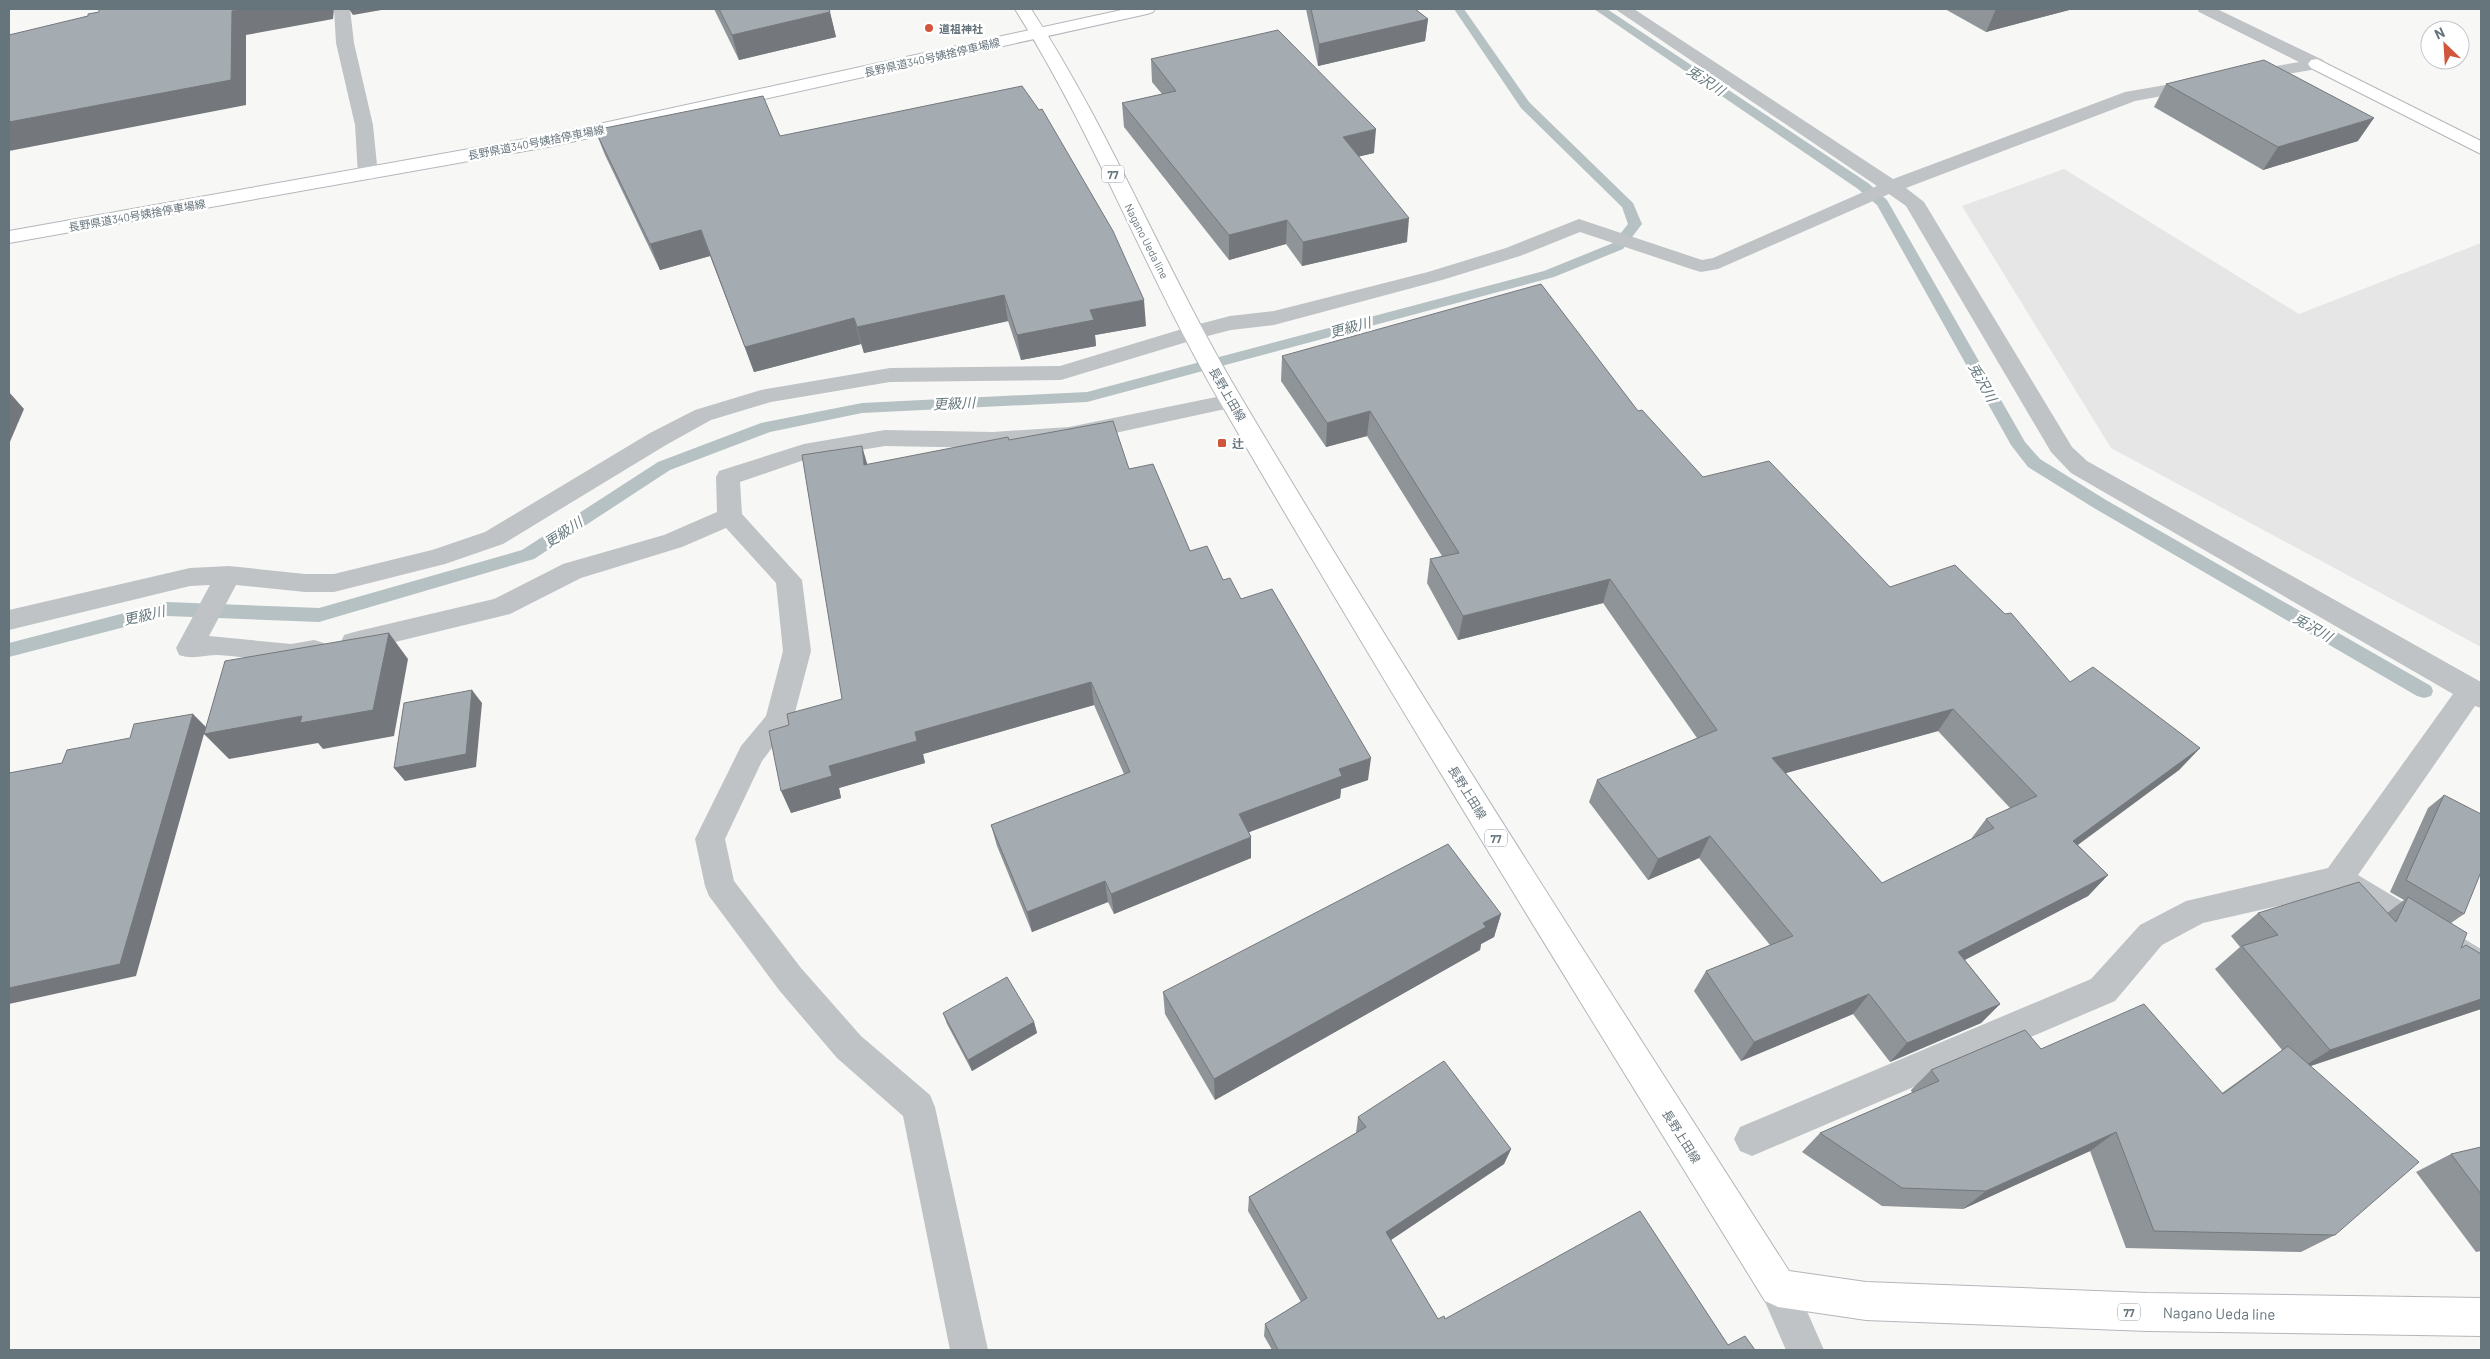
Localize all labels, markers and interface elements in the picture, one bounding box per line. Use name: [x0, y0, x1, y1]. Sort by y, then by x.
north arrow: [2420, 20, 2470, 70]
marker: 道祖神社: [923, 22, 935, 34]
place label: 道祖神社: [939, 22, 983, 35]
text: N: [2431, 23, 2447, 42]
street label: 長野県道340号姨捨停車場線: [863, 35, 1001, 79]
water label: 兎沢川: [1684, 61, 1730, 100]
street label: 長野県道340号姨捨停車場線: [467, 122, 605, 162]
road number: 77: [1102, 165, 1124, 182]
street label: 長野県道340号姨捨停車場線: [67, 197, 207, 233]
street label: Nagano Ueda line: [1122, 201, 1172, 281]
water label: 更級川: [1328, 313, 1374, 341]
water label: 兎沢川: [1965, 360, 2002, 406]
street label: 長野上田線: [1207, 365, 1249, 423]
water label: 更級川: [933, 393, 977, 413]
place label: 辻: [1232, 436, 1244, 450]
marker: 辻: [1216, 437, 1228, 449]
water label: 更級川: [541, 512, 587, 551]
water label: 更級川: [122, 602, 168, 628]
water label: 兎沢川: [2291, 609, 2337, 646]
street label: 長野上田線: [1446, 763, 1490, 821]
road number: 77: [1485, 830, 1507, 846]
street label: 長野上田線: [1660, 1107, 1704, 1165]
street label: Nagano Ueda line: [2163, 1303, 2275, 1323]
road number: 77: [2118, 1304, 2140, 1320]

